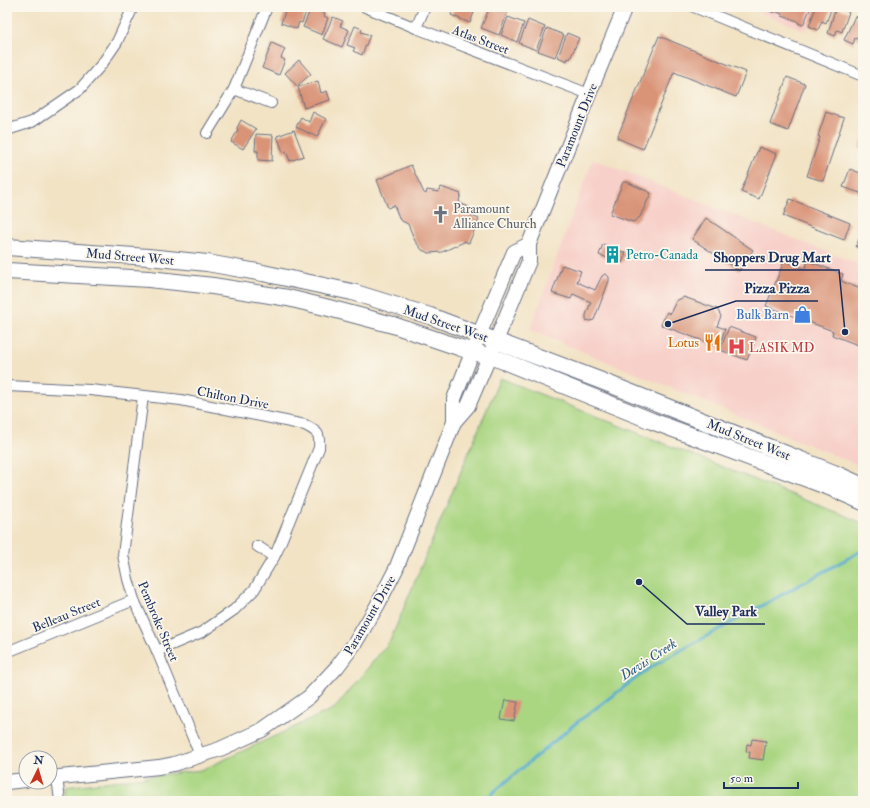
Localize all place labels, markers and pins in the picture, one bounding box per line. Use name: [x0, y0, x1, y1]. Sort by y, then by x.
place label: Paramount Alliance Church: [452, 201, 537, 232]
church icon: Paramount Alliance Church: [430, 205, 450, 225]
building icon: Petro-Canada: [603, 244, 623, 264]
callout: Shoppers Drug Mart: [705, 244, 839, 270]
place label: Petro-Canada: [626, 247, 699, 263]
callout: Pizza Pizza: [736, 275, 818, 301]
shop icon: Bulk Barn: [792, 304, 812, 324]
place label: Bulk Barn: [736, 307, 789, 323]
restaurant icon: Lotus: [702, 332, 722, 352]
place label: Lotus: [668, 335, 700, 351]
hospital icon: LASIK MD: [726, 337, 746, 357]
place label: LASIK MD: [749, 340, 814, 356]
callout: Valley Park: [687, 598, 765, 624]

